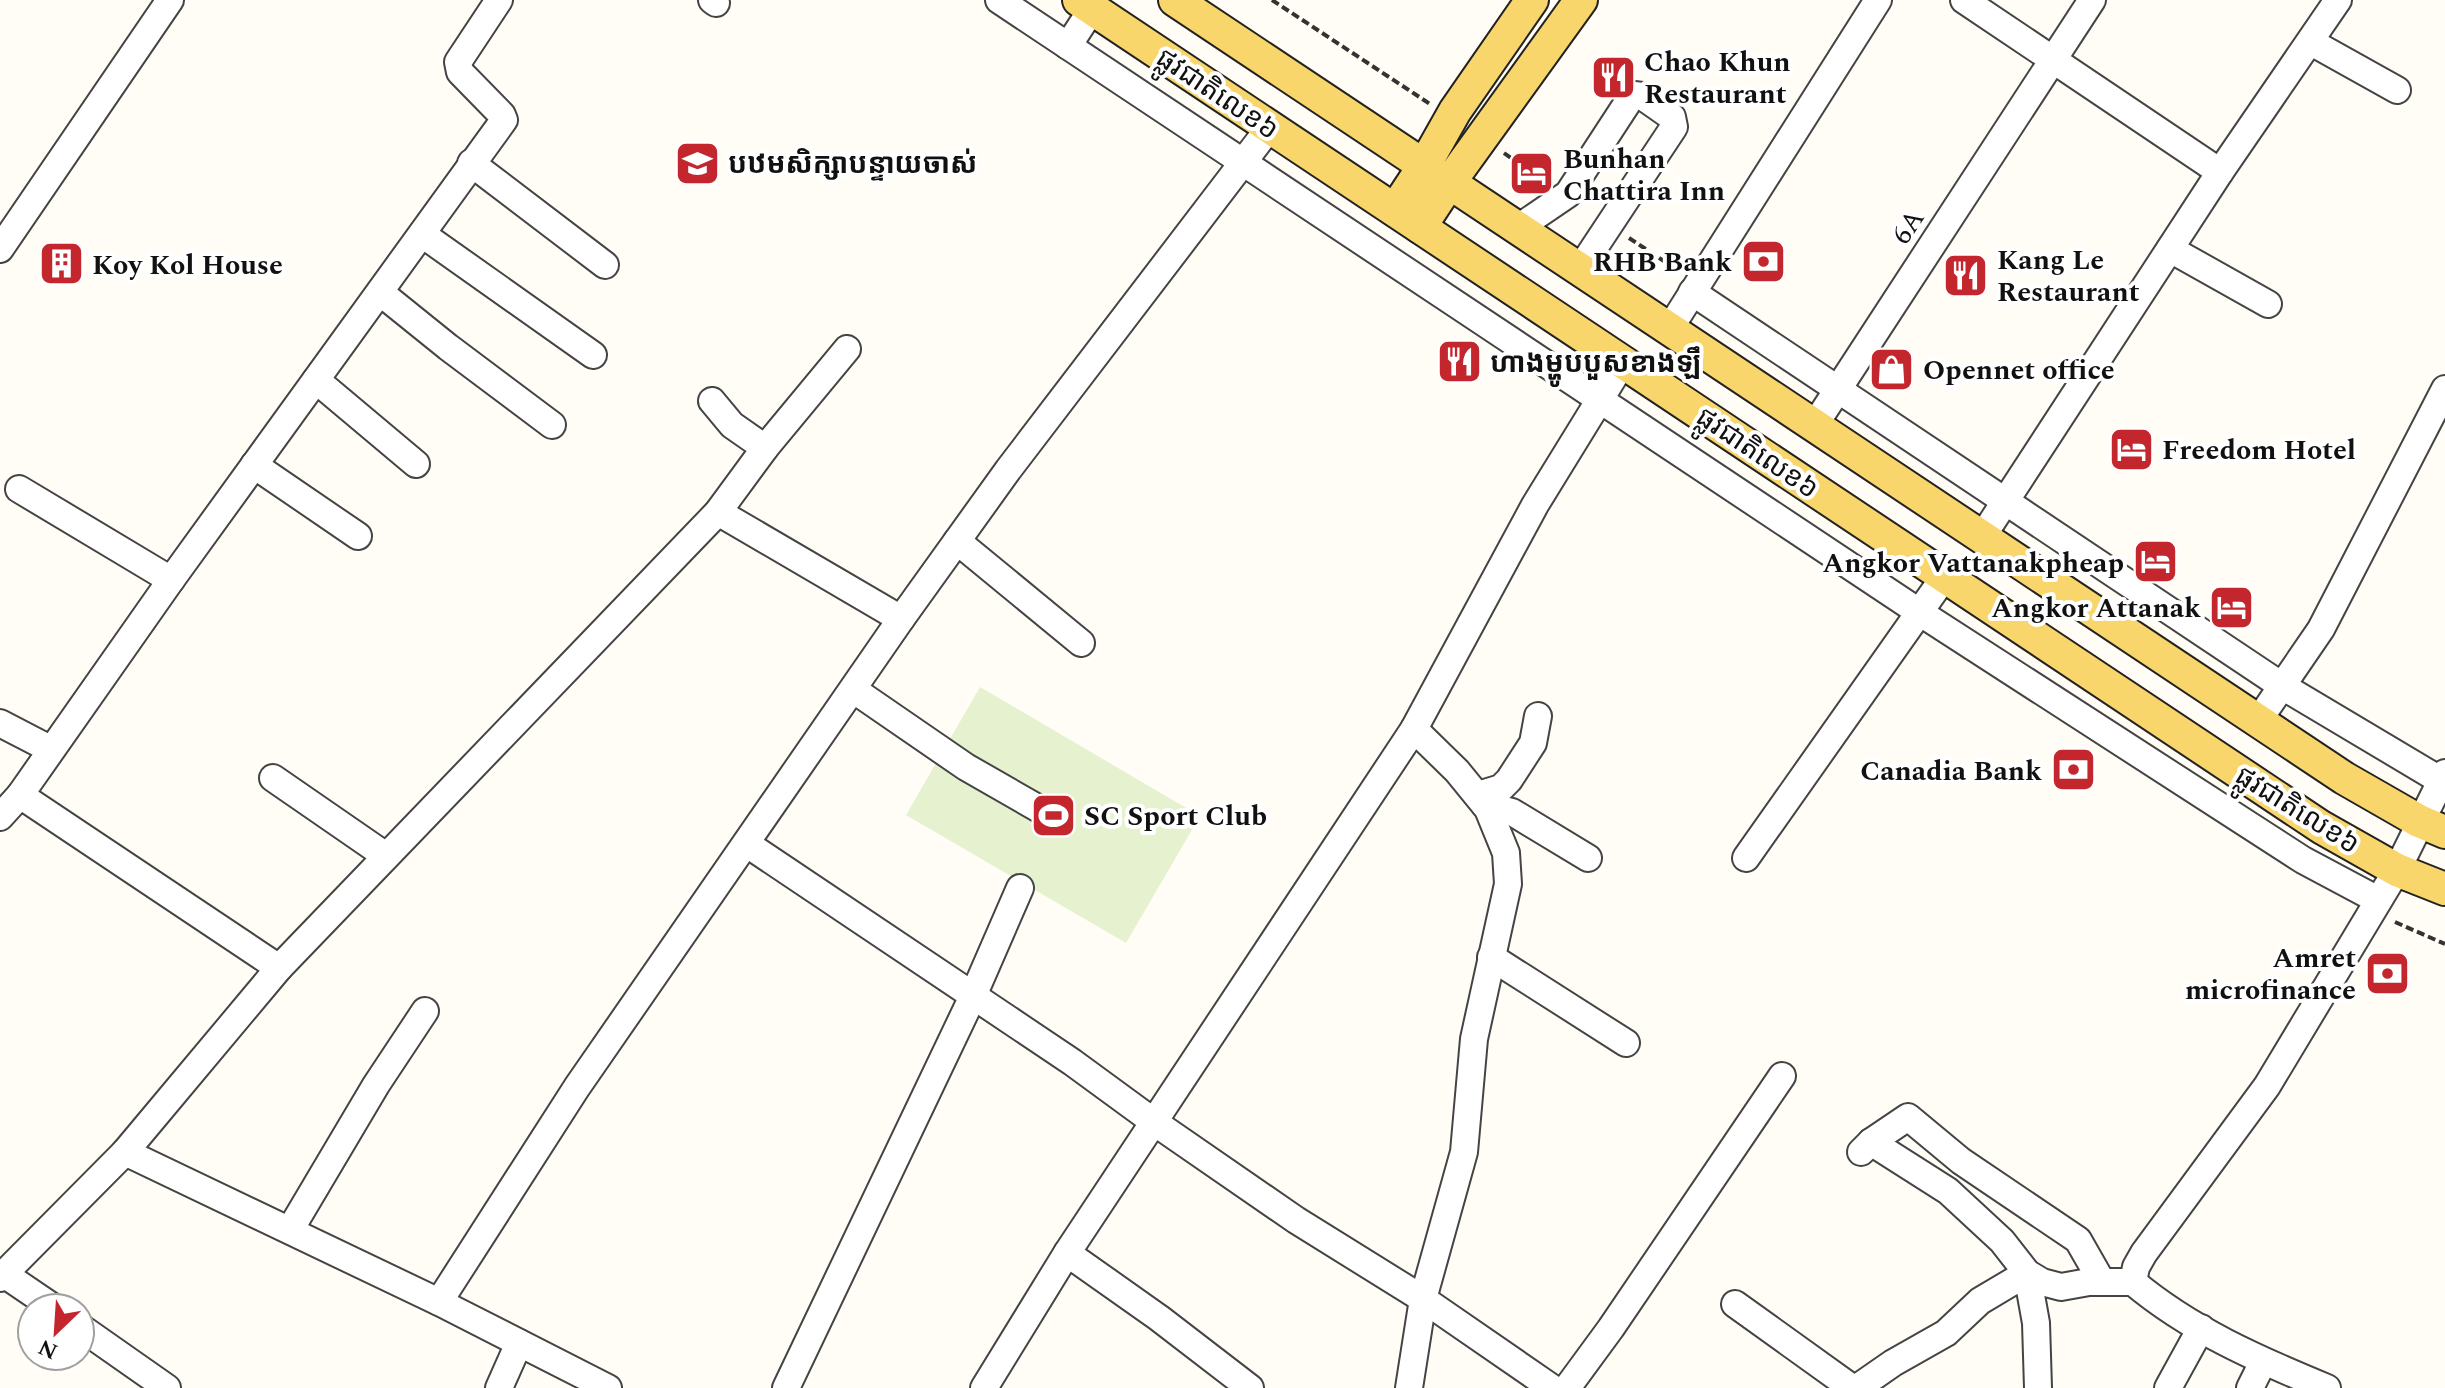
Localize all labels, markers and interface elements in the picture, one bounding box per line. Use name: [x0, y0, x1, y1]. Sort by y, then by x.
street label: ផ្លូវជាតិលេខ៦: [1146, 37, 1287, 153]
place label: Chao Khun Restaurant: [1644, 41, 1790, 116]
restaurant icon: Chao Khun Restaurant: [1589, 53, 1637, 101]
place label: Bunhan Chattira Inn: [1563, 138, 1725, 213]
school or university icon: បឋមសិក្សាបន្ទាយចាស់: [673, 139, 721, 187]
place label: បឋមសិក្សាបន្ទាយចាស់: [728, 143, 977, 186]
hotel icon: Bunhan Chattira Inn: [1508, 150, 1556, 198]
street label: 6A: [1881, 200, 1936, 253]
bank icon: RHB Bank: [1739, 237, 1787, 285]
place label: Kang Le Restaurant: [1997, 239, 2140, 314]
building icon: Koy Kol House: [37, 240, 85, 288]
place label: RHB Bank: [1593, 241, 1732, 284]
place label: Koy Kol House: [92, 244, 283, 287]
restaurant icon: Kang Le Restaurant: [1942, 251, 1990, 299]
restaurant icon: ហាងម្ហូបបួសខាងឡឹ: [1435, 338, 1483, 386]
place label: ហាងម្ហូបបួសខាងឡឹ: [1490, 342, 1702, 387]
shop icon: Opennet office: [1868, 345, 1916, 393]
place label: Opennet office: [1923, 349, 2115, 392]
street label: ផ្លូវជាតិលេខ៦: [1686, 396, 1827, 512]
hotel icon: Freedom Hotel: [2107, 425, 2155, 473]
place label: Freedom Hotel: [2162, 429, 2356, 472]
hotel icon: Angkor Vattanakpheap: [2131, 538, 2179, 586]
place label: Angkor Vattanakpheap: [1823, 542, 2124, 585]
hotel icon: Angkor Attanak: [2208, 583, 2256, 631]
place label: Angkor Attanak: [1991, 587, 2201, 630]
bank icon: Canadia Bank: [2049, 746, 2097, 794]
place label: Canadia Bank: [1860, 750, 2042, 793]
street label: ផ្លូវជាតិលេខ៦: [2225, 755, 2368, 868]
sports icon: SC Sport Club: [1029, 791, 1077, 839]
place label: SC Sport Club: [1084, 795, 1267, 838]
place label: Amret microfinance: [2185, 937, 2356, 1012]
bank icon: Amret microfinance: [2363, 949, 2411, 997]
north arrow: [16, 1292, 96, 1372]
text: N: [33, 1330, 63, 1368]

